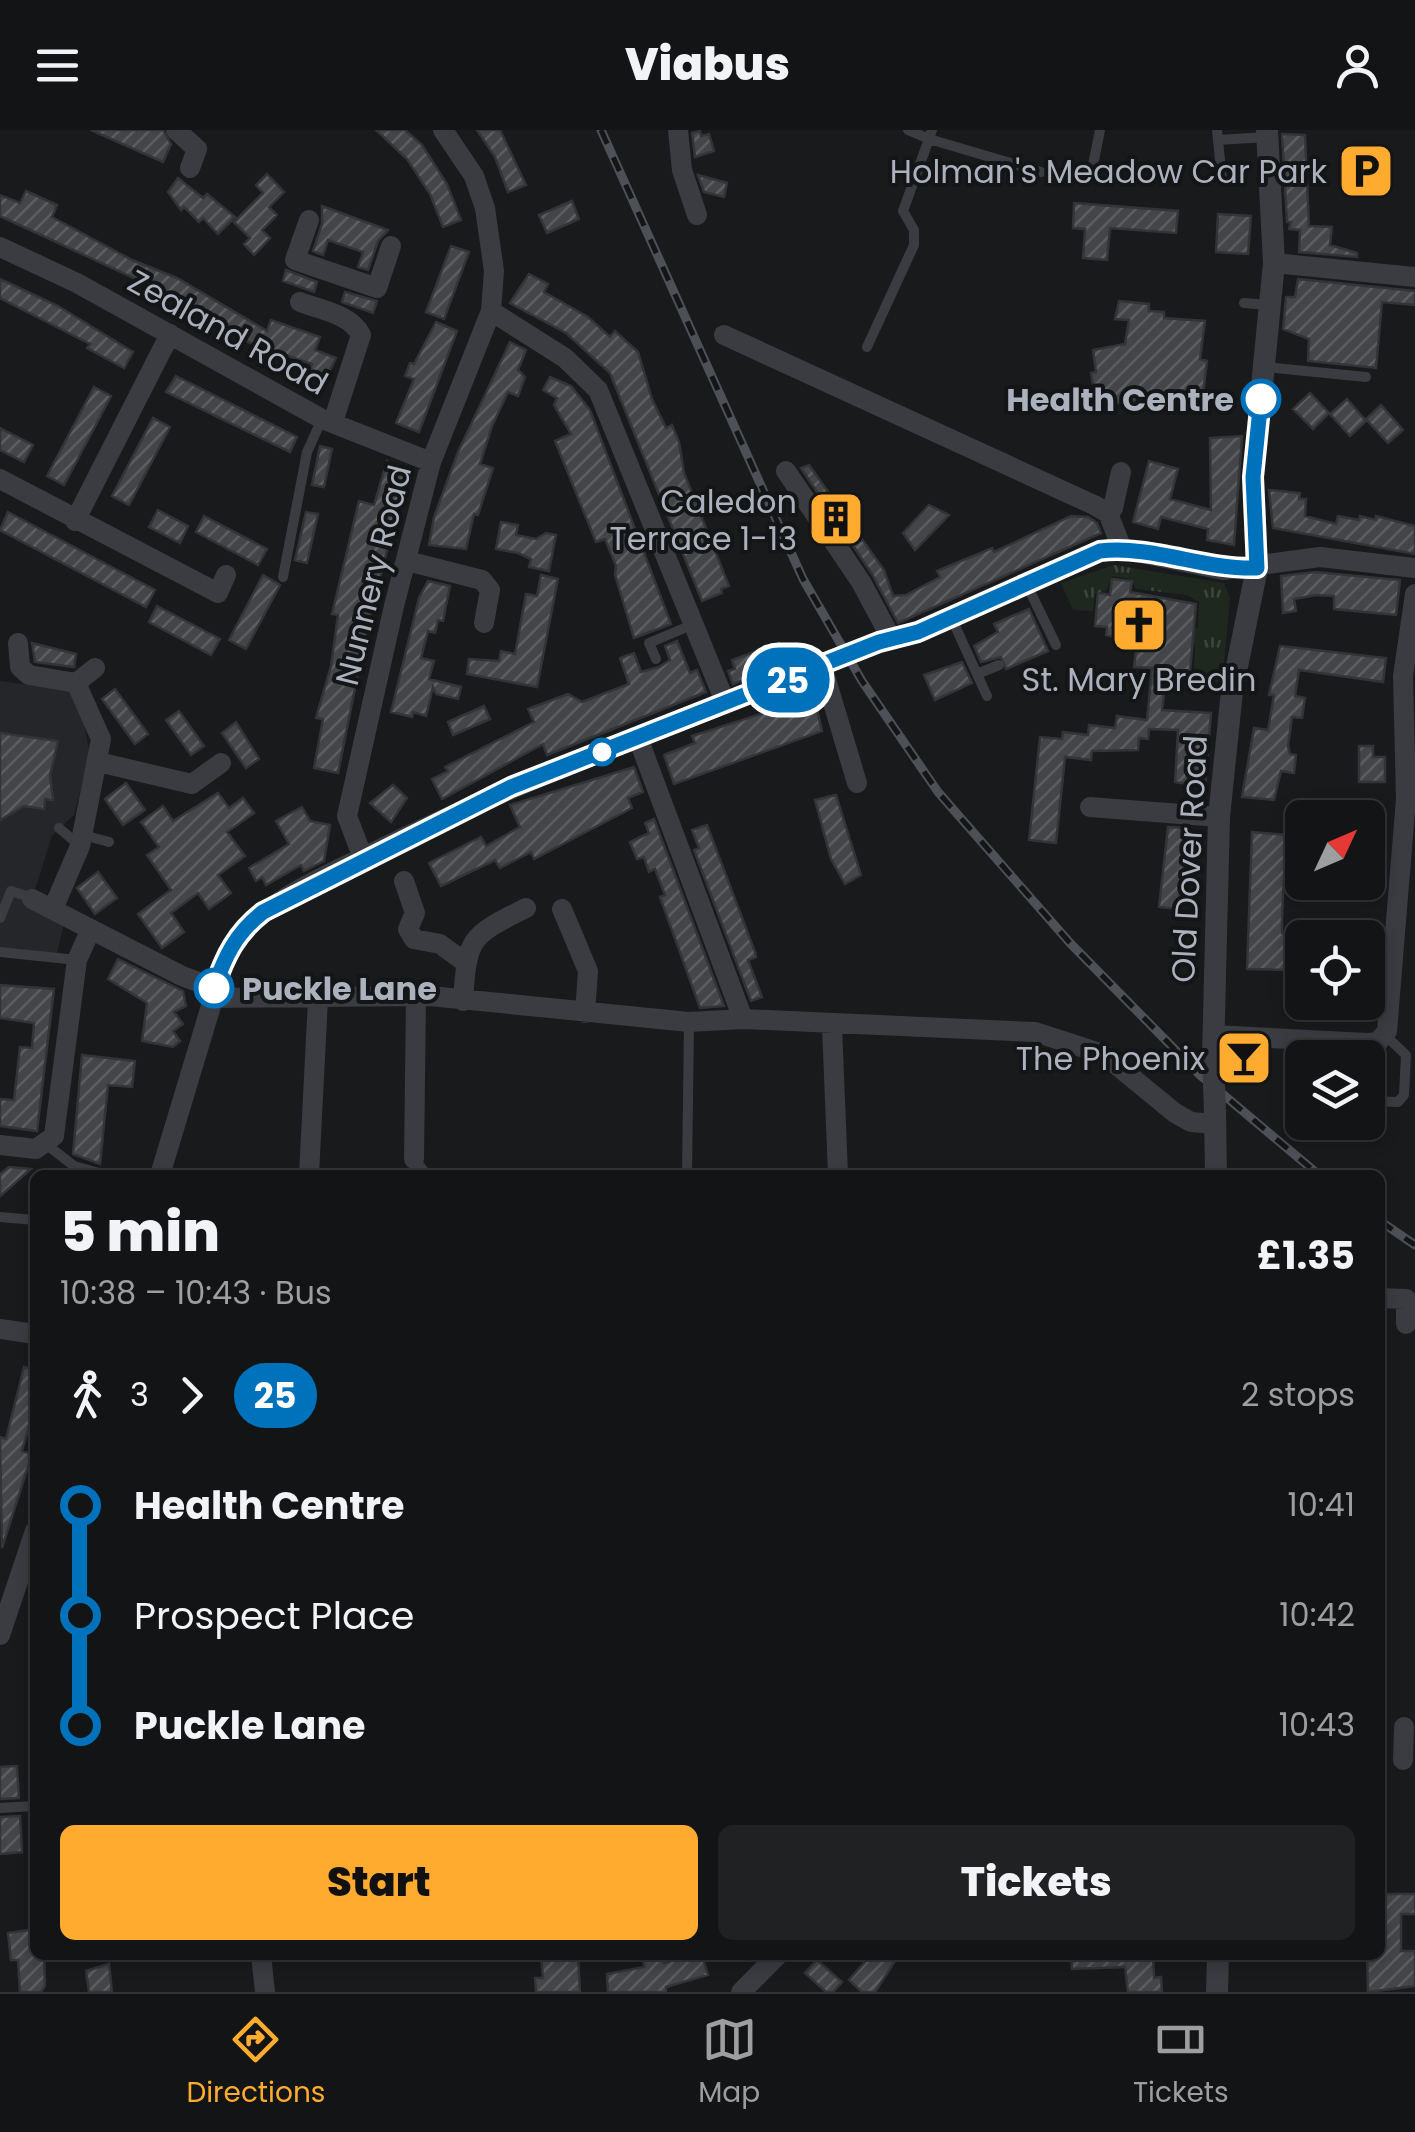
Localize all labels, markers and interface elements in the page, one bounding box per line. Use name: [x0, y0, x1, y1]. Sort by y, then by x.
text: Viabus: [625, 33, 790, 96]
icon: menu: [30, 38, 85, 93]
icon: person: [1330, 38, 1385, 93]
parking icon: Holman's Meadow Car Park: [1336, 141, 1396, 201]
place label: Holman's Meadow Car Park: [890, 149, 1328, 194]
street label: Zealand Road: [120, 258, 336, 406]
place label: Health Centre: [1006, 377, 1234, 422]
marker: Health Centre: [1242, 380, 1280, 418]
street label: Nunnery Road: [324, 460, 422, 690]
place label: Caledon Terrace 1-13: [610, 479, 797, 561]
building icon: Caledon Terrace 1-13: [806, 489, 866, 549]
church icon: St. Mary Bredin: [1109, 595, 1169, 655]
line badge: 25: [743, 648, 833, 712]
text: 25: [767, 656, 809, 705]
place label: St. Mary Bredin: [1022, 657, 1256, 702]
street label: Old Dover Road: [1160, 734, 1218, 984]
unlabelled marker: [589, 739, 615, 765]
north arrow: [1285, 800, 1385, 900]
map controls: [1285, 800, 1385, 1140]
button: locate: [1285, 920, 1385, 1020]
place label: Puckle Lane: [242, 966, 437, 1011]
marker: Puckle Lane: [195, 969, 233, 1007]
bar icon: The Phoenix: [1214, 1028, 1274, 1088]
place label: The Phoenix: [1016, 1036, 1205, 1081]
button: layers: [1285, 1040, 1385, 1140]
text: 5 min: [60, 1193, 220, 1270]
text: £1.35: [1257, 1229, 1355, 1282]
text: 10:38 – 10:43 · Bus: [60, 1270, 332, 1315]
icon: walk: [60, 1368, 115, 1423]
icon: forward: [164, 1368, 219, 1423]
text: 25: [254, 1371, 297, 1420]
text: 3: [130, 1372, 149, 1417]
text: 2 stops: [1241, 1372, 1355, 1417]
text: Health Centre: [134, 1479, 404, 1532]
text: 10:41: [1287, 1482, 1355, 1527]
text: Prospect Place: [134, 1589, 414, 1642]
text: 10:42: [1279, 1592, 1355, 1637]
text: Puckle Lane: [134, 1699, 365, 1752]
text: 10:43: [1279, 1702, 1355, 1747]
button: Start: [60, 1825, 698, 1940]
button: Tickets: [718, 1825, 1355, 1940]
tab: Directions: [186, 2012, 325, 2114]
tab: Map: [698, 2012, 760, 2114]
tab: Tickets: [1133, 2012, 1229, 2114]

